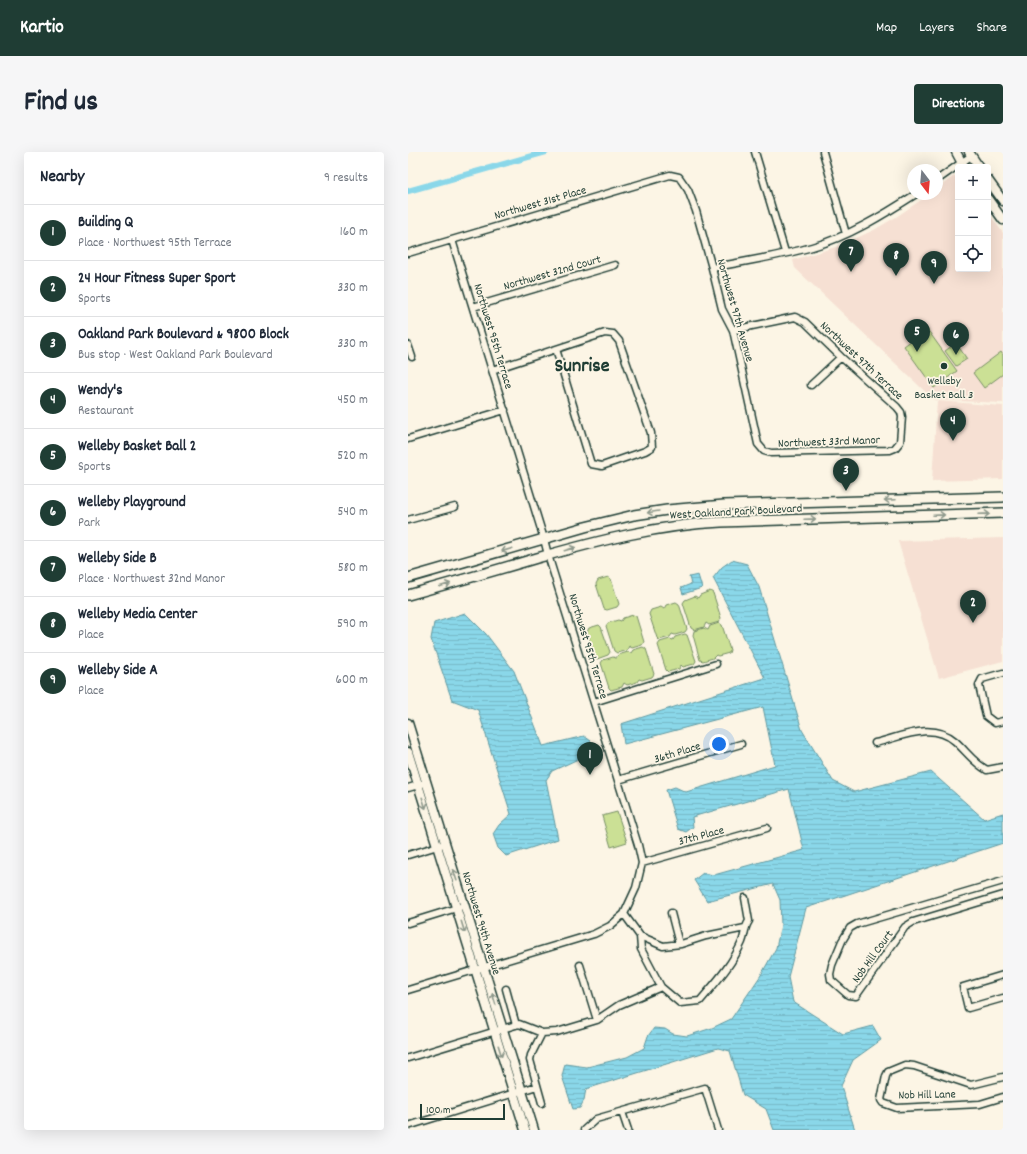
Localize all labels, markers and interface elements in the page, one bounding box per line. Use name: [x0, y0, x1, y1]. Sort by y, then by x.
text: Kartio: [20, 15, 64, 42]
text: Map: [876, 18, 897, 38]
text: Layers: [919, 18, 954, 38]
text: Share: [976, 18, 1007, 38]
text: Find us: [24, 84, 98, 124]
button: Directions: [914, 84, 1003, 124]
north arrow: [907, 164, 943, 200]
map controls: [955, 164, 991, 272]
button: +: [955, 164, 991, 200]
text: Nearby: [40, 166, 84, 190]
text: 9 results: [324, 169, 368, 188]
street label: Northwest 31st Place: [492, 182, 588, 225]
button: −: [955, 200, 991, 236]
text: Building Q: [78, 212, 133, 234]
text: 1: [52, 223, 54, 242]
text: 160 m: [340, 223, 368, 242]
text: Place · Northwest 95th Terrace: [78, 234, 231, 253]
button: locate: [955, 236, 991, 272]
pin: 7: [838, 239, 864, 272]
pin: 8: [883, 243, 909, 276]
street label: Northwest 32nd Court: [502, 251, 604, 295]
pin: 9: [921, 251, 947, 284]
street label: Northwest 97th Avenue: [712, 257, 757, 364]
text: 24 Hour Fitness Super Sport: [78, 268, 236, 290]
text: 2: [50, 279, 56, 298]
text: 330 m: [337, 279, 368, 298]
street label: Northwest 95th Terrace: [468, 282, 517, 391]
text: Sports: [78, 290, 111, 309]
street label: Northwest 97th Terrace: [816, 318, 906, 404]
pin: 5: [904, 319, 930, 352]
pin: 6: [943, 322, 969, 355]
text: Oakland Park Boulevard & 9800 Block: [78, 324, 289, 346]
text: 3: [50, 335, 56, 354]
text: 330 m: [337, 335, 368, 354]
text: Bus stop · West Oakland Park Boulevard: [78, 346, 273, 365]
district label: Sunrise: [555, 353, 610, 381]
marker: Welleby Basket Ball 3: [939, 361, 949, 371]
place label: Welleby Basket Ball 3: [915, 373, 973, 404]
text: Wendy's: [78, 380, 123, 402]
text: 4: [50, 391, 56, 410]
text: 450 m: [338, 391, 368, 410]
text: Restaurant: [78, 402, 134, 421]
pin: 4: [940, 408, 966, 441]
street label: Northwest 33rd Manor: [778, 432, 881, 453]
text: Welleby Basket Ball 2: [78, 436, 196, 458]
text: 5: [50, 447, 56, 466]
text: 520 m: [337, 447, 368, 466]
text: Sports: [78, 458, 111, 477]
pin: 3: [833, 458, 859, 491]
text: Welleby Playground: [78, 492, 186, 514]
one-way arrow: [884, 496, 897, 504]
street label: West Oakland Park Boulevard: [669, 501, 803, 524]
text: 6: [50, 503, 56, 522]
text: 540 m: [338, 503, 368, 522]
one-way arrow: [647, 508, 660, 516]
one-way arrow: [977, 510, 990, 518]
one-way arrow: [932, 511, 945, 519]
text: Park: [78, 514, 100, 533]
one-way arrow: [803, 515, 816, 523]
one-way arrow: [564, 545, 577, 552]
one-way arrow: [501, 546, 514, 554]
text: Welleby Side B: [78, 548, 157, 570]
text: 7: [51, 559, 55, 578]
text: 580 m: [338, 559, 368, 578]
text: Place · Northwest 32nd Manor: [78, 570, 225, 589]
one-way arrow: [439, 581, 452, 588]
pin: 2: [960, 590, 986, 623]
street label: Northwest 95th Terrace: [563, 592, 612, 701]
text: Welleby Media Center: [78, 604, 197, 626]
text: 8: [50, 615, 56, 634]
text: 590 m: [337, 615, 368, 634]
text: Place: [78, 626, 104, 645]
text: Welleby Side A: [78, 660, 158, 682]
text: 9: [50, 671, 56, 690]
text: 600 m: [336, 671, 368, 690]
text: Place: [78, 682, 104, 701]
your location: [709, 734, 729, 754]
street label: 36th Place: [652, 738, 703, 769]
pin: 1: [577, 742, 603, 775]
one-way arrow: [421, 796, 428, 809]
street label: 37th Place: [677, 822, 726, 851]
one-way arrow: [451, 869, 458, 882]
street label: Northwest 94th Avenue: [457, 870, 504, 977]
one-way arrow: [460, 920, 467, 933]
street label: Nob Hill Court: [848, 927, 898, 987]
one-way arrow: [489, 994, 497, 1006]
one-way arrow: [497, 1045, 504, 1058]
street label: Nob Hill Lane: [898, 1087, 956, 1104]
scale bar: [420, 1102, 505, 1121]
text: 100 m: [426, 1103, 450, 1119]

